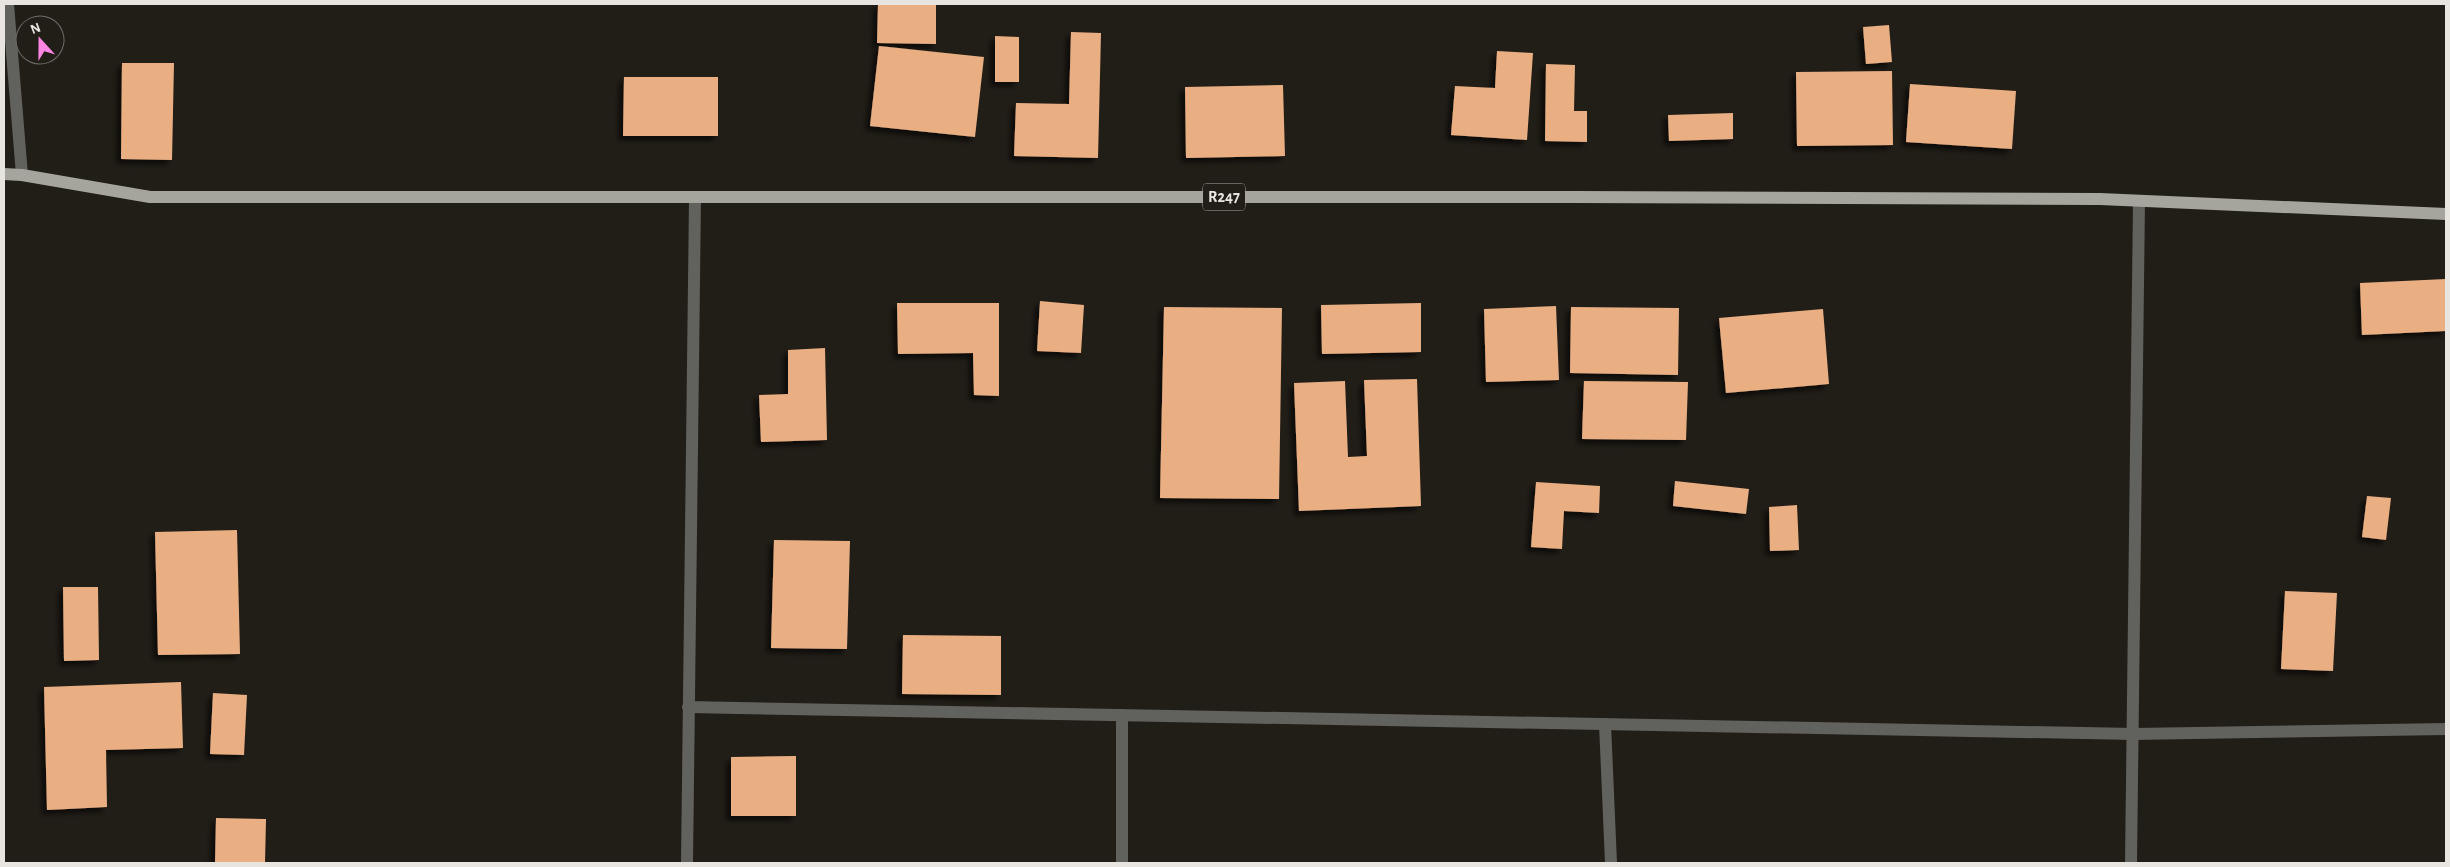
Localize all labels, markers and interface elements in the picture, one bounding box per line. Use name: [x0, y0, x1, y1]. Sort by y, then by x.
north arrow: [15, 15, 65, 65]
text: N: [29, 21, 43, 37]
road number: R247: [1203, 183, 1245, 210]

